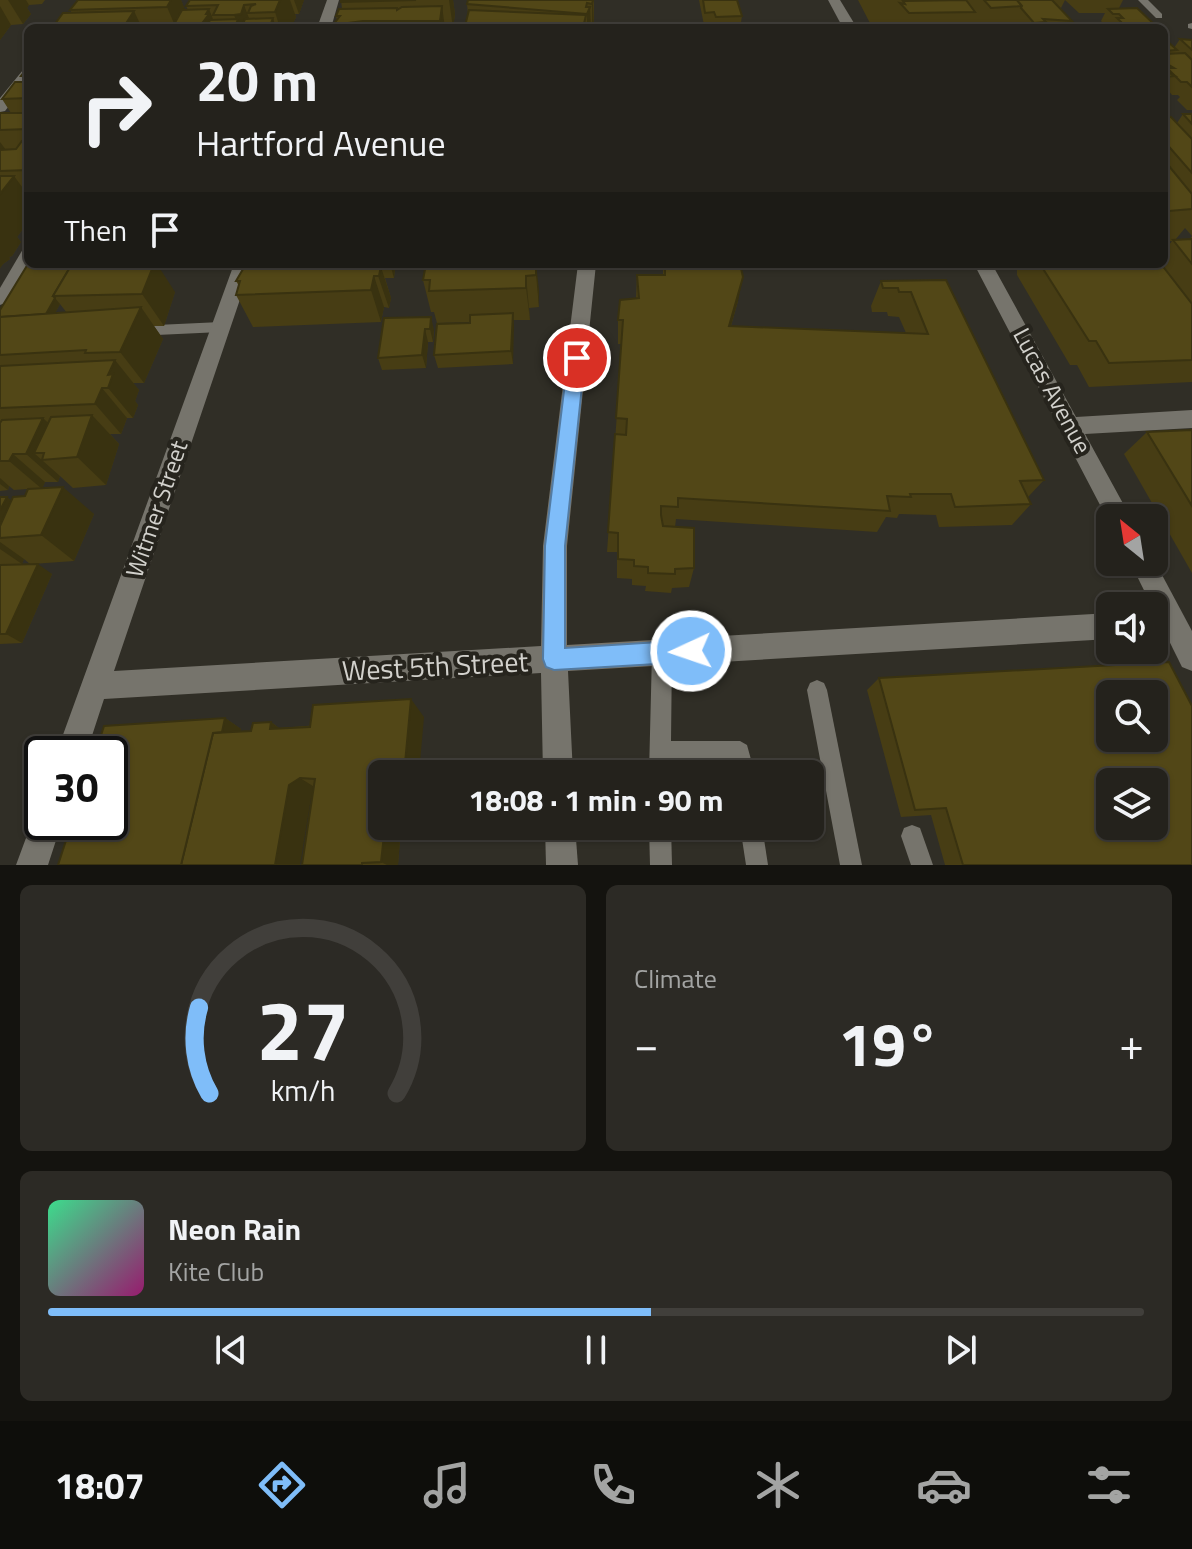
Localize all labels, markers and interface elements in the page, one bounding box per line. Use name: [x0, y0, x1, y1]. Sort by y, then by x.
text: 20 m: [196, 38, 318, 123]
icon: right: [64, 56, 168, 160]
text: Hartford Avenue: [196, 115, 446, 170]
text: Then: [64, 207, 127, 253]
icon: arrive: [143, 208, 187, 252]
street label: Lucas Avenue: [1005, 321, 1101, 460]
pin: [543, 324, 611, 392]
icon: arrive: [555, 336, 599, 380]
street label: Witmer Street: [116, 435, 196, 582]
north arrow: [1096, 504, 1168, 576]
map controls: [1096, 504, 1168, 840]
button: sound: [1096, 592, 1168, 664]
position arrow: [649, 609, 733, 693]
street label: West 5th Street: [341, 639, 529, 692]
button: search: [1096, 680, 1168, 752]
speed limit sign: 30: [24, 736, 128, 840]
button: layers: [1096, 768, 1168, 840]
text: 18:08 · 1 min · 90 m: [469, 777, 723, 823]
text: Climate: [634, 959, 717, 998]
text: 27: [256, 966, 350, 1092]
text: 19°: [839, 998, 939, 1089]
text: −: [634, 1010, 659, 1077]
text: +: [1119, 1010, 1144, 1077]
text: km/h: [271, 1069, 335, 1112]
text: Neon Rain: [168, 1206, 301, 1252]
text: Kite Club: [168, 1252, 264, 1291]
icon: previous: [209, 1328, 253, 1372]
icon: pause: [574, 1328, 618, 1372]
icon: next: [939, 1328, 983, 1372]
icon: directions: [254, 1457, 310, 1513]
icon: music: [419, 1457, 475, 1513]
icon: phone: [585, 1457, 641, 1513]
icon: climate: [750, 1457, 806, 1513]
icon: car: [916, 1457, 972, 1513]
icon: filters: [1081, 1457, 1137, 1513]
text: 18:07: [55, 1458, 145, 1513]

